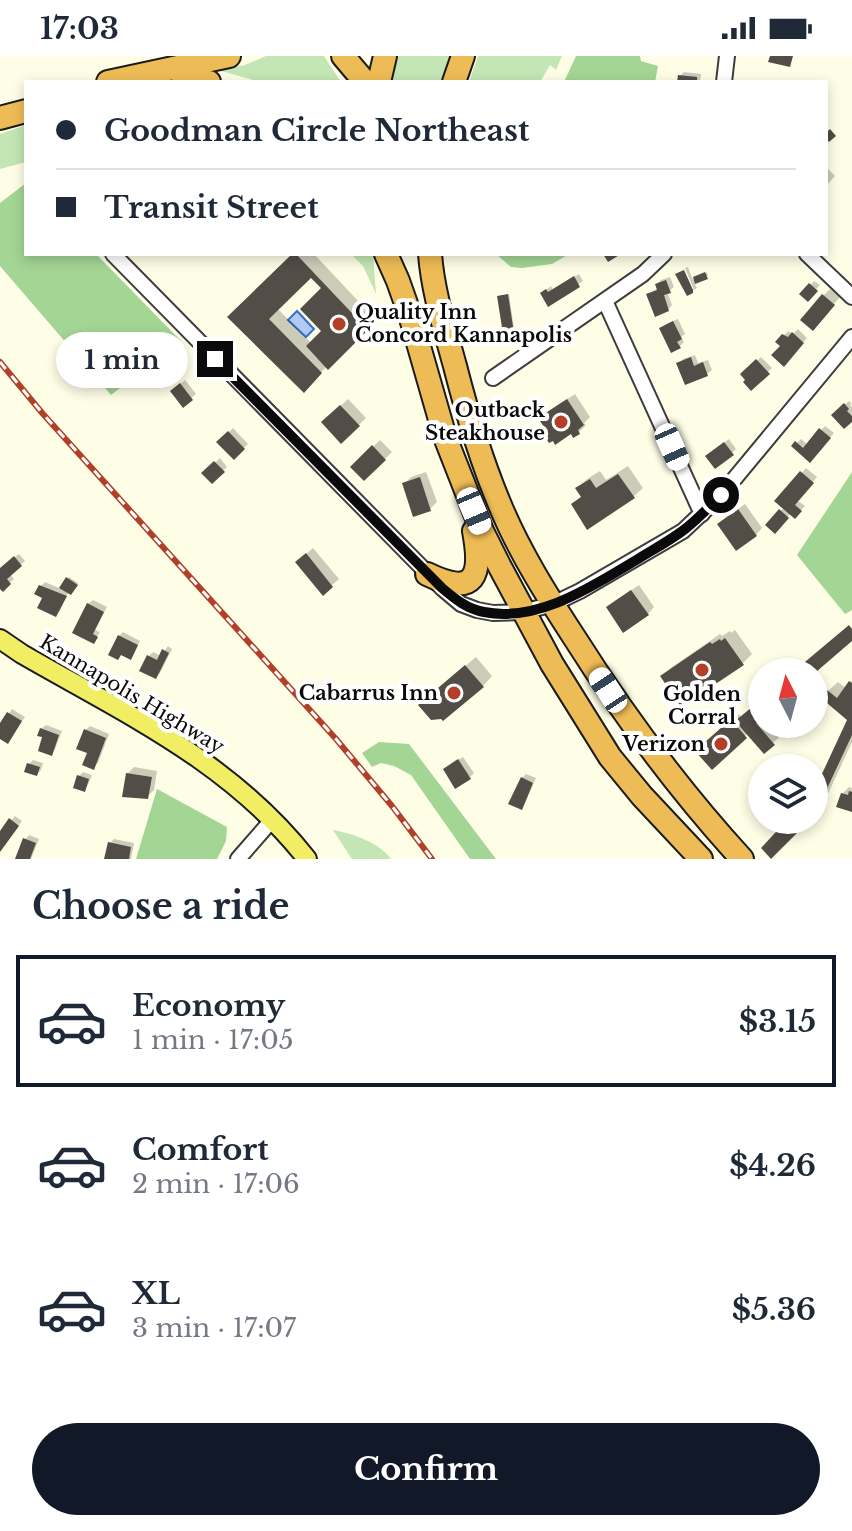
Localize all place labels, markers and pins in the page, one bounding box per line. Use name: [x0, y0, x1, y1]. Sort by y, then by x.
place label: Quality Inn Concord Kannapolis: [355, 300, 572, 347]
marker: Quality Inn Concord Kannapolis: [330, 315, 348, 333]
place label: Outback Steakhouse: [425, 398, 546, 445]
marker: Outback Steakhouse: [552, 413, 570, 431]
marker: Golden Corral: [693, 661, 711, 679]
place label: Cabarrus Inn: [299, 681, 438, 705]
place label: Golden Corral: [663, 682, 741, 729]
marker: Cabarrus Inn: [445, 684, 463, 702]
place label: Verizon: [622, 732, 705, 756]
marker: Verizon: [712, 735, 730, 753]

